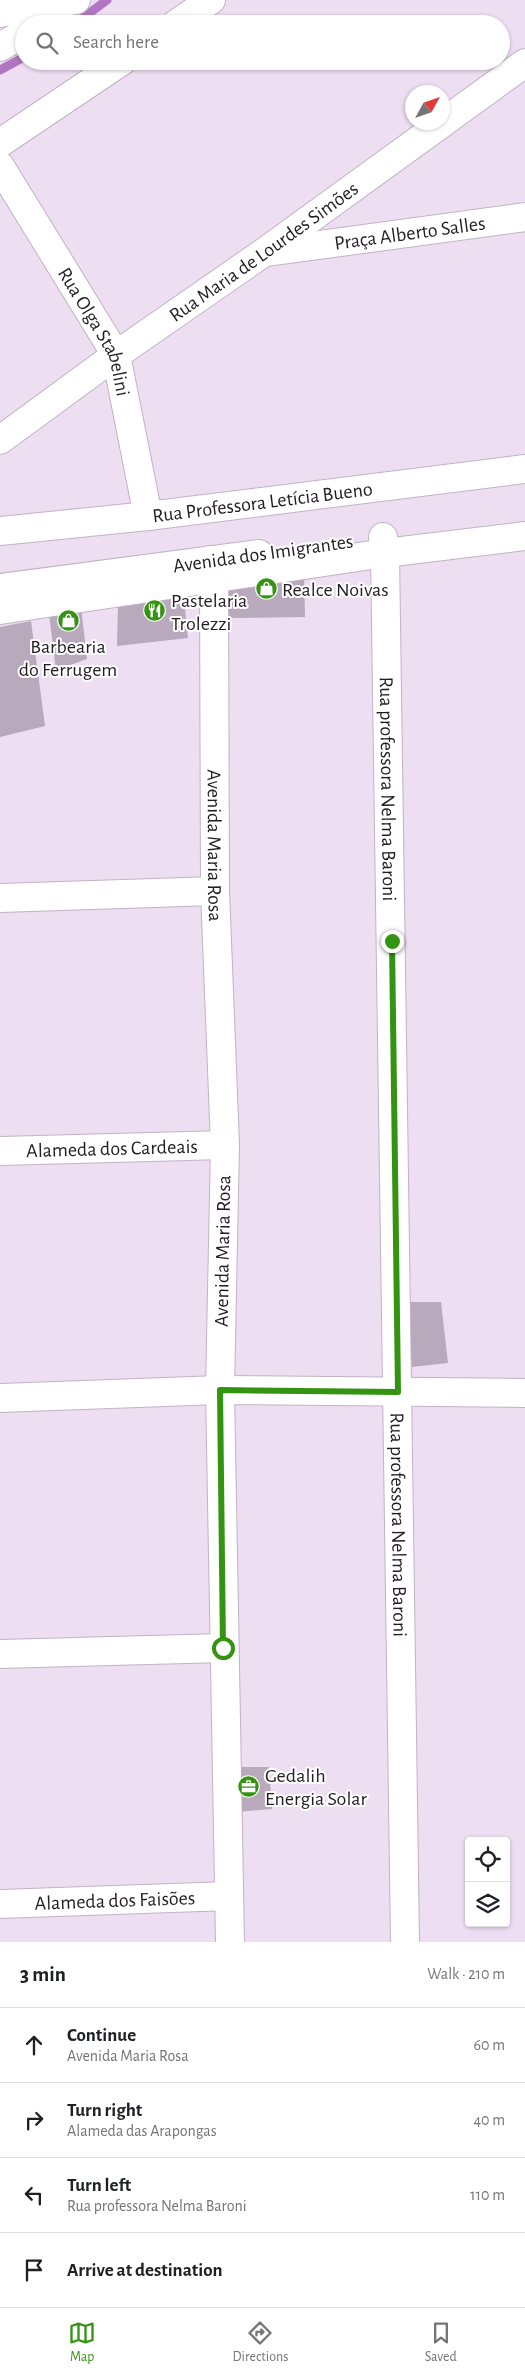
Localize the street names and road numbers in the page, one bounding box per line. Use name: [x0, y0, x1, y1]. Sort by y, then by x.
street label: Rua Maria de Lourdes Simões: [166, 179, 362, 326]
street label: Praça Alberto Salles: [333, 213, 487, 254]
street label: Rua Olga Stabelini: [54, 264, 133, 398]
street label: Rua Professora Letícia Bueno: [151, 479, 374, 526]
street label: Avenida dos Imigrantes: [172, 531, 354, 577]
street label: Rua professora Nelma Baroni: [376, 676, 399, 901]
street label: Avenida Maria Rosa: [204, 769, 225, 922]
street label: Alameda dos Cardeais: [26, 1137, 198, 1161]
street label: Avenida Maria Rosa: [212, 1175, 234, 1327]
street label: Rua professora Nelma Baroni: [386, 1412, 410, 1637]
street label: Alameda dos Faisões: [34, 1888, 196, 1914]

